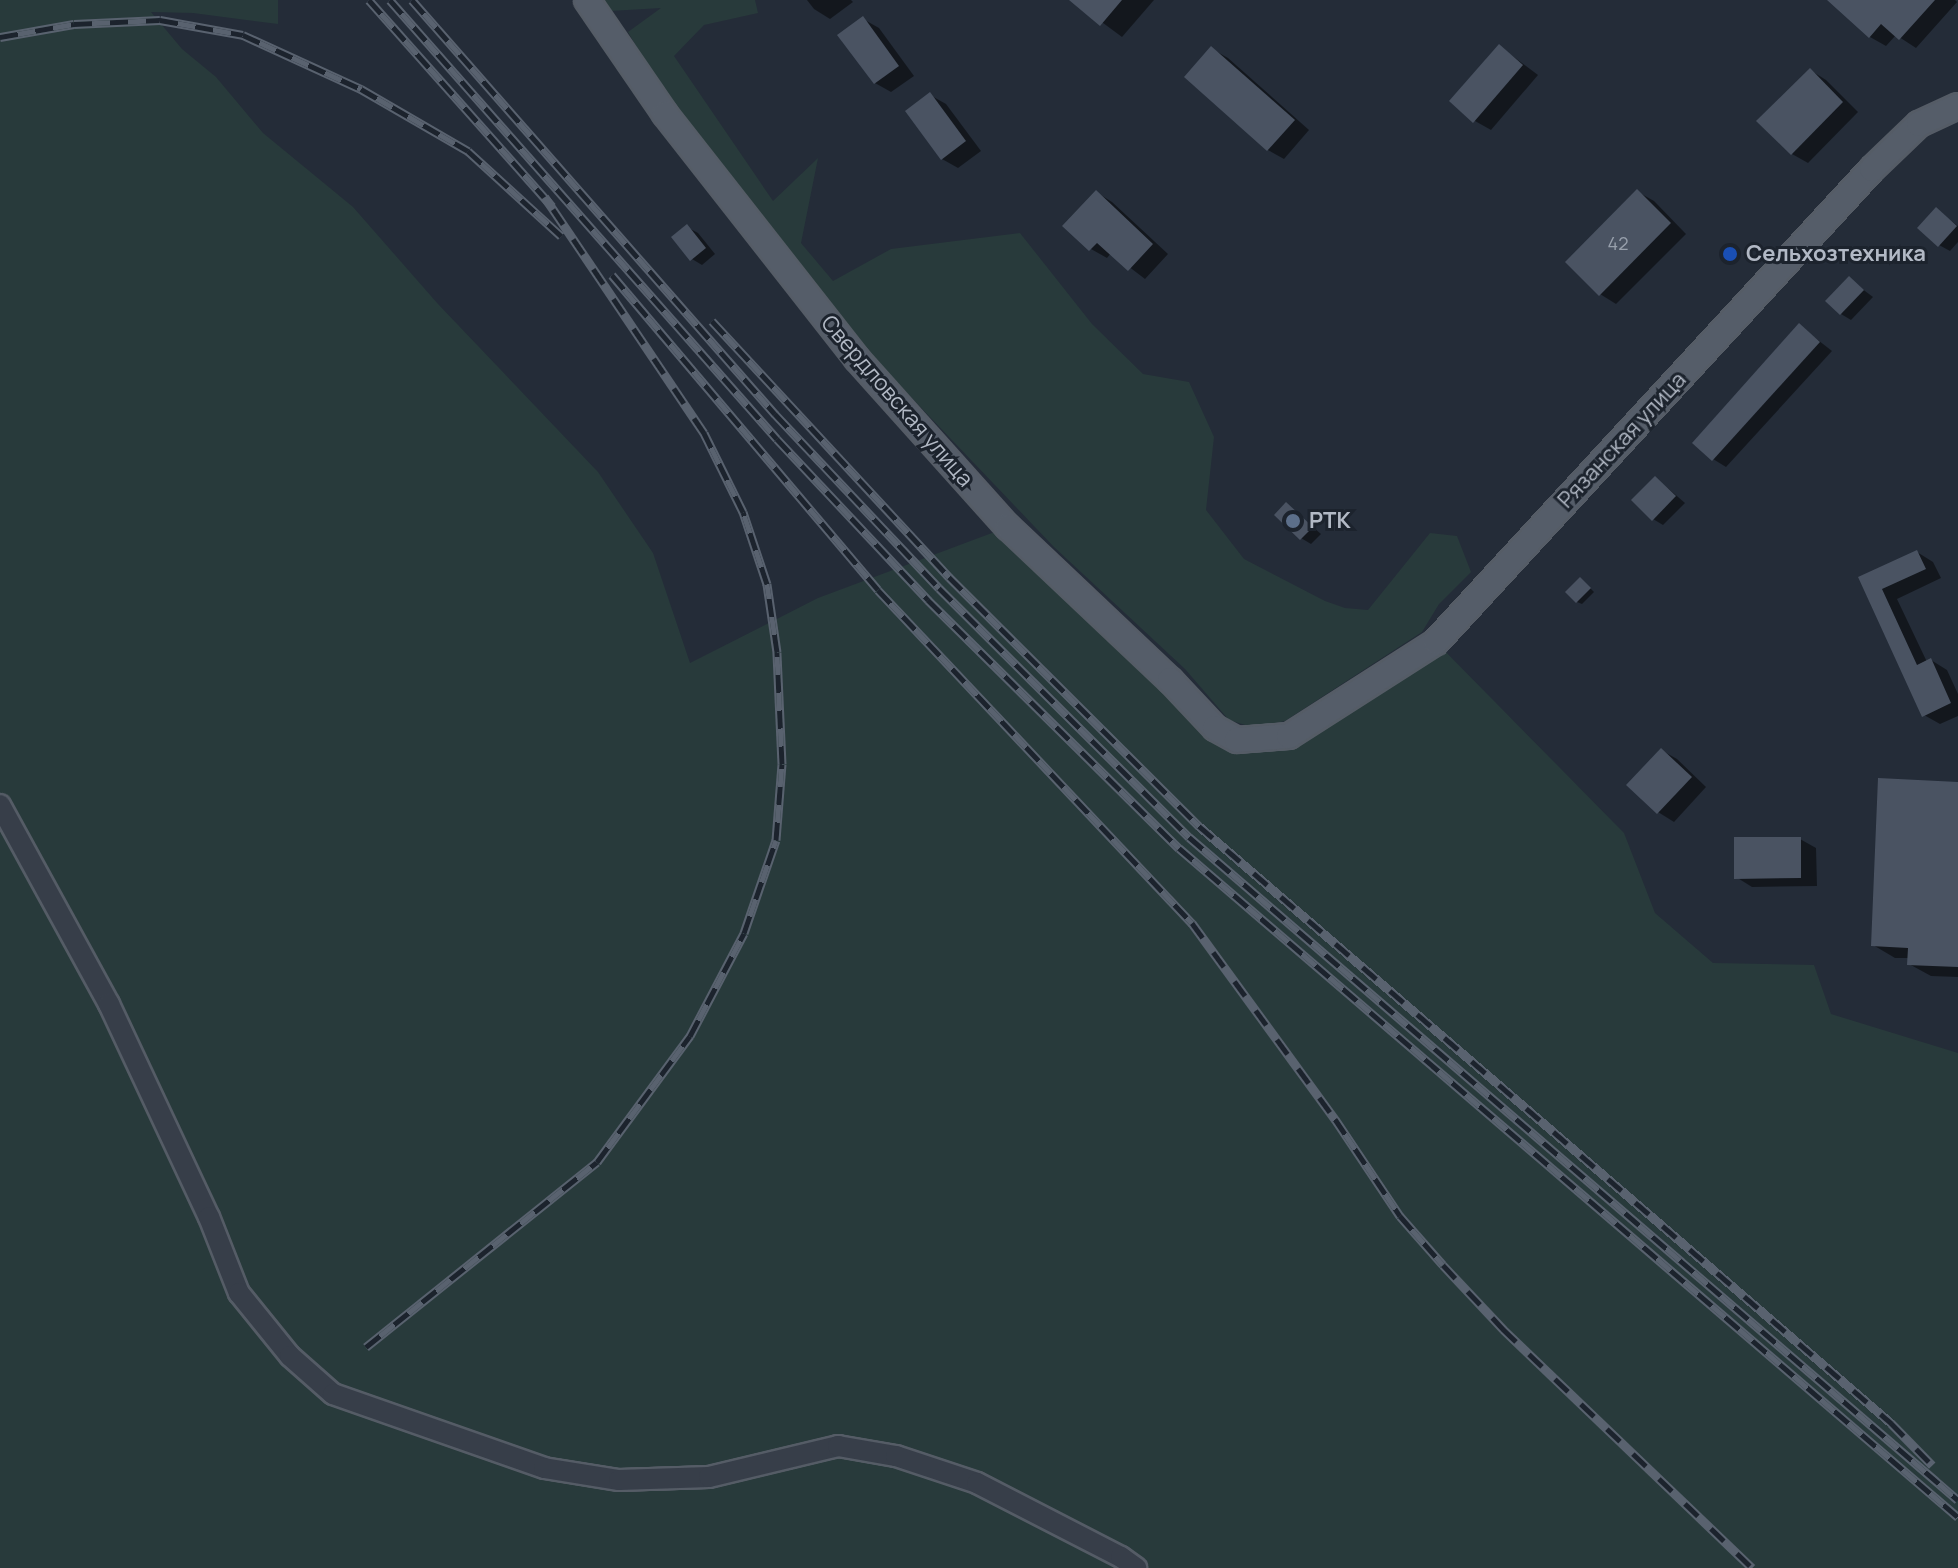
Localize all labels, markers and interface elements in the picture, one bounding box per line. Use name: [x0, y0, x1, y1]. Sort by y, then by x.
house number: 42: [1608, 232, 1628, 254]
place label: Сельхозтехника: [1746, 241, 1926, 267]
marker: Сельхозтехника: [1721, 245, 1739, 263]
street label: Свердловская улица: [816, 310, 978, 492]
street label: Рязанская улица: [1552, 367, 1692, 513]
place label: РТК: [1309, 508, 1351, 534]
marker: РТК: [1284, 512, 1302, 530]

